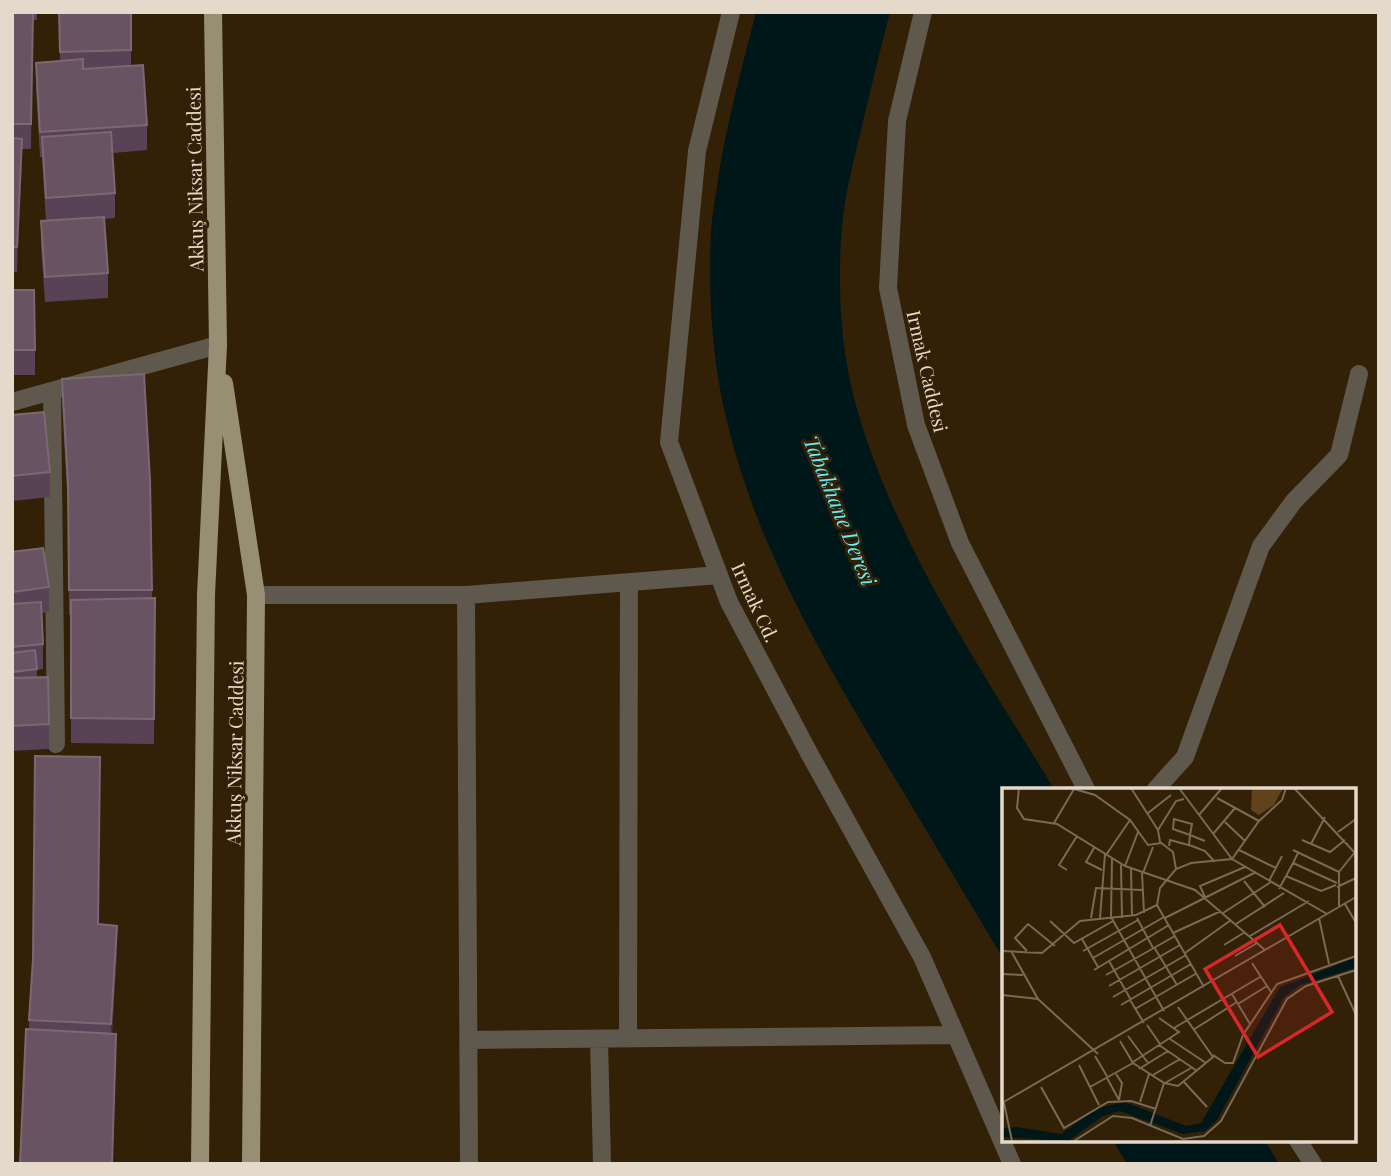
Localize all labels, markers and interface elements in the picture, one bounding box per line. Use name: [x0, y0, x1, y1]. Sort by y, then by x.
street label: Akkuş Niksar Caddesi: [179, 86, 209, 273]
street label: Irmak Caddesi: [901, 307, 955, 435]
water label: Tabakhane Deresi: [798, 431, 884, 590]
street label: Irmak Cd.: [726, 558, 786, 646]
street label: Akkuş Niksar Caddesi: [219, 660, 249, 847]
inset map: [1002, 788, 1356, 1141]

